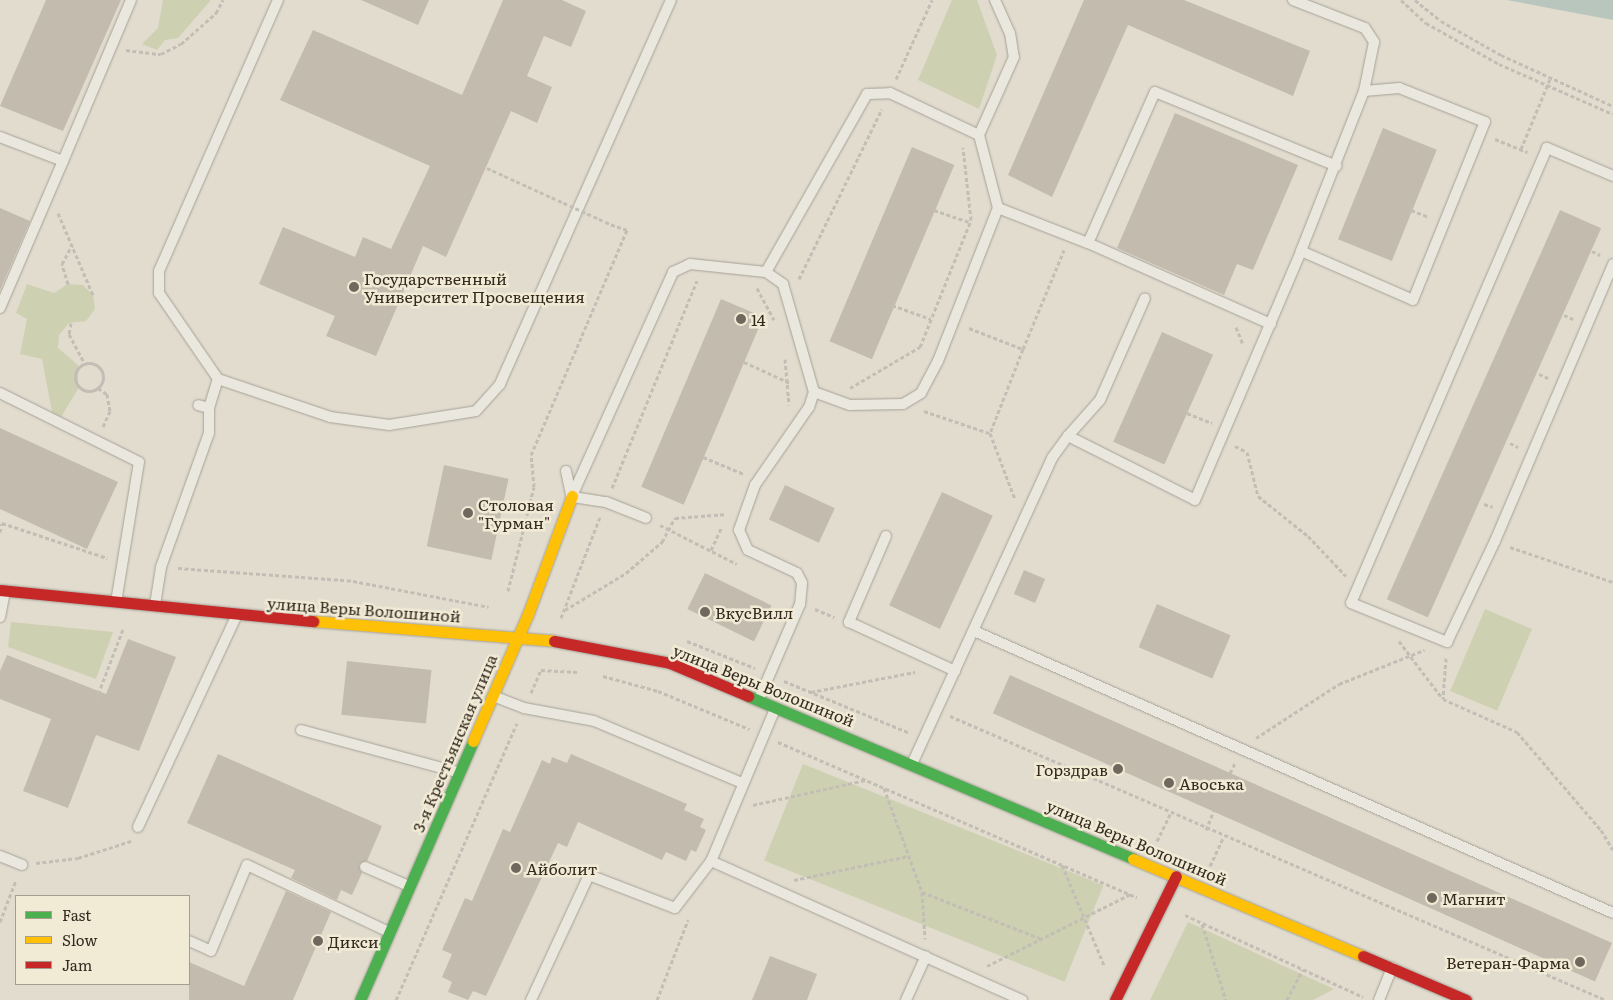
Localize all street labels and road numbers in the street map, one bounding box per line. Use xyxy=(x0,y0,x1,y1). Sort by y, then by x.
street label: улица Веры Волошиной xyxy=(267,593,461,625)
street label: улица Веры Волошиной xyxy=(670,640,858,730)
street label: 3-я Крестьянская улица xyxy=(408,651,500,835)
street label: улица Веры Волошиной xyxy=(1044,795,1230,889)

